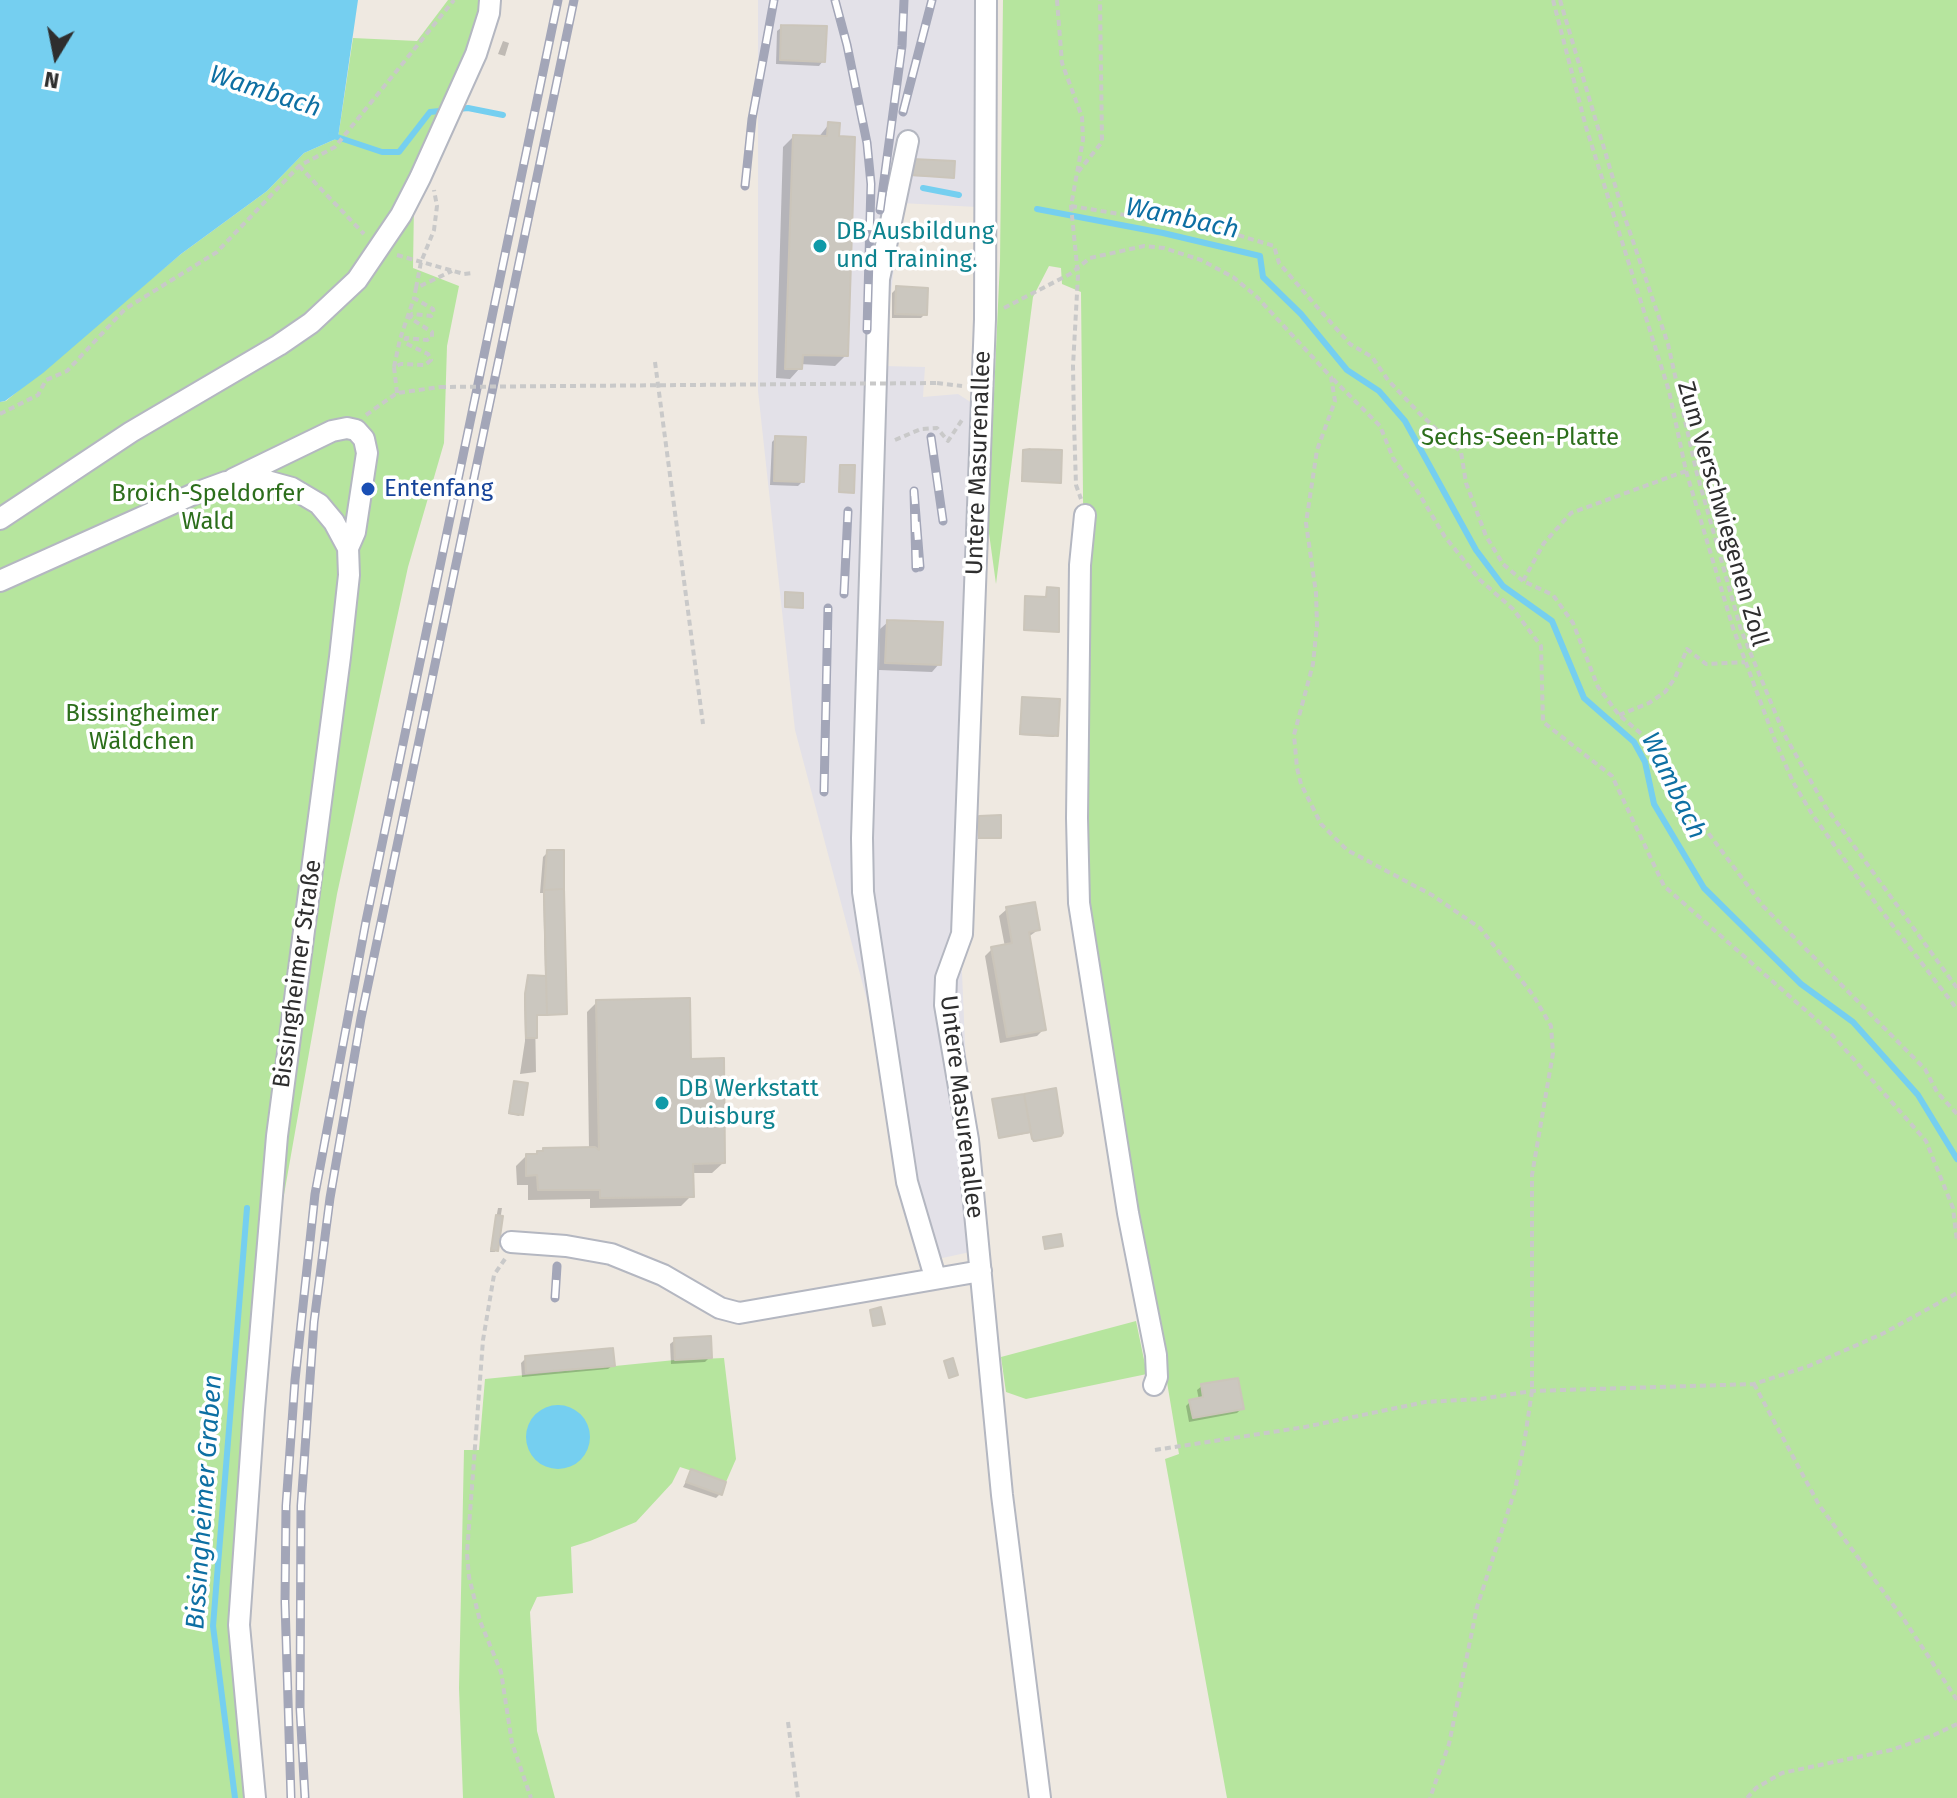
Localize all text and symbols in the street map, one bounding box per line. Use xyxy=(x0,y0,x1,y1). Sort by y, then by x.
north arrow xyxy=(16,16,96,96)
water label: Wambach xyxy=(205,59,325,125)
text: N xyxy=(42,66,61,95)
water label: Wambach xyxy=(1122,192,1242,246)
place label: DB Ausbildung und Training. xyxy=(836,218,994,274)
marker: DB Ausbildung und Training. xyxy=(811,237,829,255)
street label: Untere Masurenallee xyxy=(961,350,997,576)
street label: Zum Verschwiegenen Zoll xyxy=(1670,378,1774,650)
park label: Sechs-Seen-Platte xyxy=(1421,424,1619,452)
place label: Entenfang xyxy=(384,475,493,503)
park label: Broich-Speldorfer Wald xyxy=(111,480,305,536)
marker: Entenfang xyxy=(359,480,377,498)
park label: Bissingheimer Wäldchen xyxy=(65,700,219,756)
water label: Wambach xyxy=(1634,727,1712,845)
street label: Bissingheimer Straße xyxy=(268,858,328,1090)
street label: Untere Masurenallee xyxy=(933,994,989,1220)
place label: DB Werkstatt Duisburg xyxy=(678,1075,819,1131)
marker: DB Werkstatt Duisburg xyxy=(653,1094,671,1112)
water label: Bissingheimer Graben xyxy=(181,1373,229,1631)

